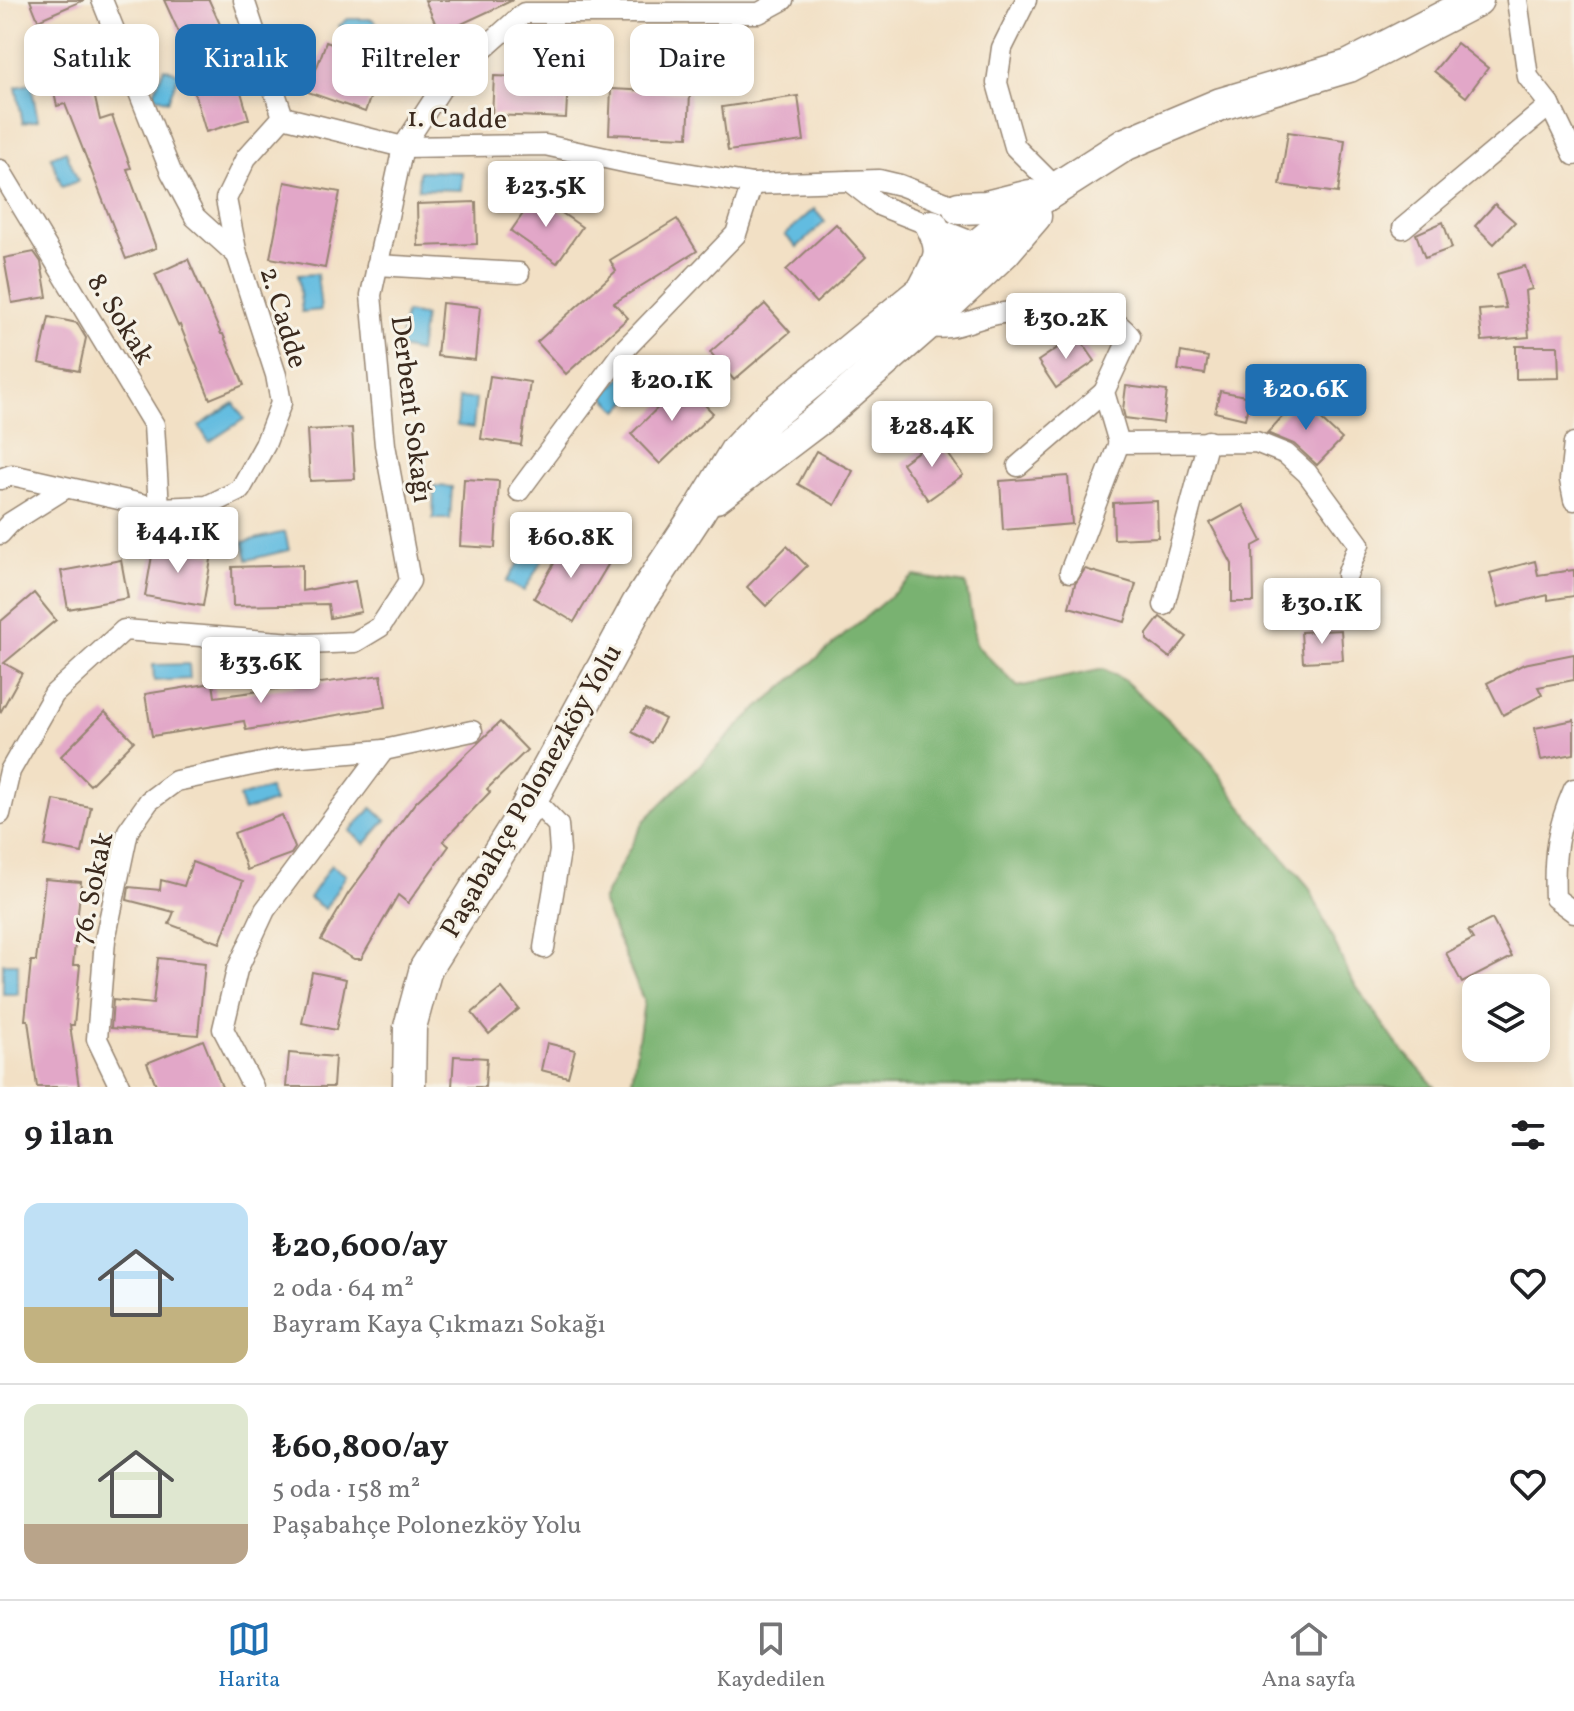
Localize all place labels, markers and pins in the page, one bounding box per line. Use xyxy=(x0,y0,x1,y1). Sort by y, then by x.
pin: ₺23.5K xyxy=(481,161,611,229)
pin: ₺30.2K xyxy=(1001,293,1131,361)
pin: ₺20.1K xyxy=(607,355,737,423)
pin: ₺20.6K xyxy=(1241,364,1371,432)
pin: ₺28.4K xyxy=(867,401,997,469)
pin: ₺44.1K xyxy=(113,507,243,575)
pin: ₺60.8K xyxy=(506,512,636,580)
pin: ₺30.1K xyxy=(1257,578,1387,646)
pin: ₺33.6K xyxy=(196,637,326,705)

